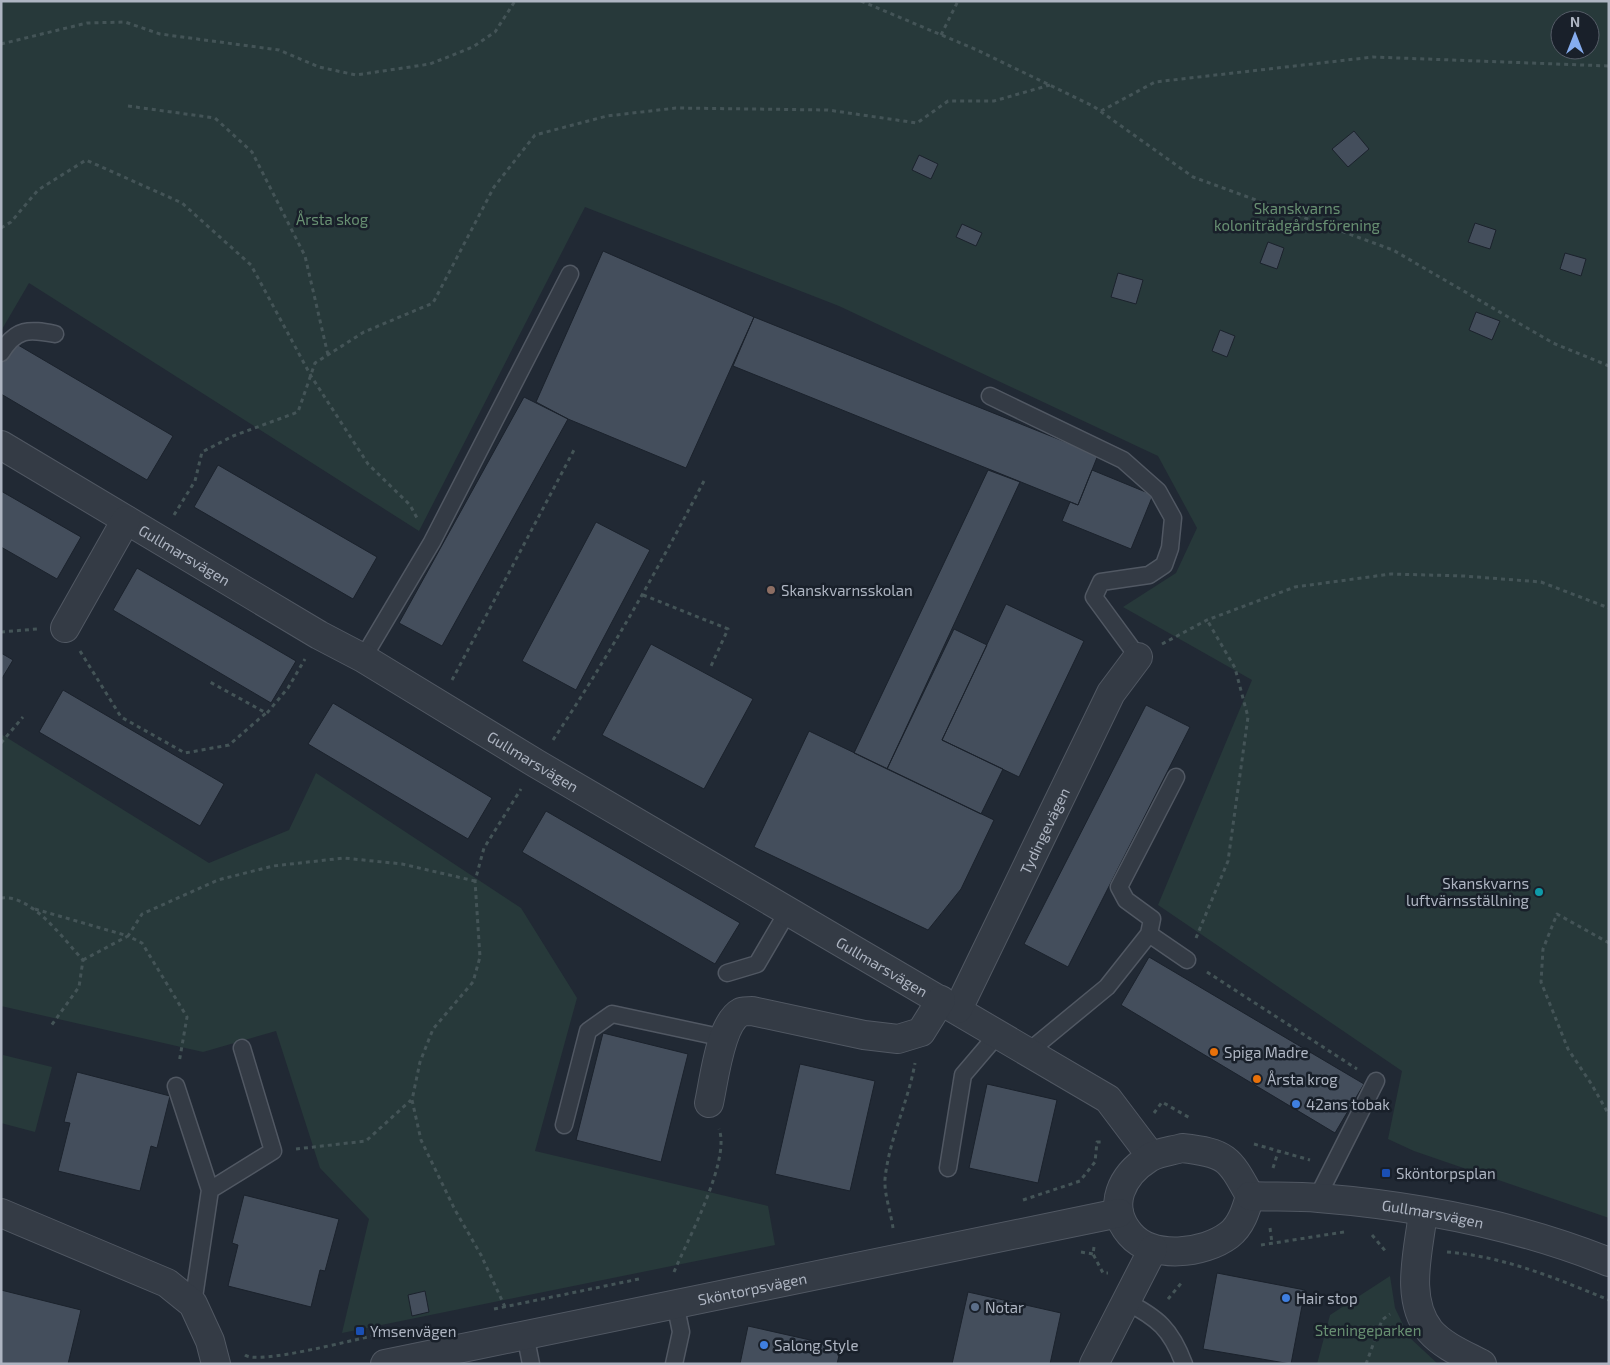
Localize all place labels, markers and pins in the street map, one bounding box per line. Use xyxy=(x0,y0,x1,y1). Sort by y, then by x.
place label: Skanskvarnsskolan xyxy=(781,581,913,599)
marker: Skanskvarnsskolan xyxy=(765,584,777,596)
place label: Skanskvarns luftvärnsställning xyxy=(1406,874,1530,909)
marker: Skanskvarns luftvärnsställning xyxy=(1533,886,1545,898)
place label: Spiga Madre xyxy=(1224,1043,1309,1061)
marker: Spiga Madre xyxy=(1208,1046,1220,1058)
place label: Årsta krog xyxy=(1267,1070,1338,1088)
marker: Årsta krog xyxy=(1251,1073,1263,1085)
place label: 42ans tobak xyxy=(1306,1095,1390,1113)
marker: 42ans tobak xyxy=(1290,1098,1302,1110)
place label: Sköntorpsplan xyxy=(1396,1164,1496,1182)
marker: Sköntorpsplan xyxy=(1380,1167,1392,1179)
place label: Hair stop xyxy=(1296,1289,1358,1307)
marker: Hair stop xyxy=(1280,1292,1292,1304)
place label: Notar xyxy=(985,1298,1024,1316)
marker: Notar xyxy=(969,1301,981,1313)
place label: Ymsenvägen xyxy=(370,1322,456,1340)
marker: Ymsenvägen xyxy=(354,1325,366,1337)
place label: Salong Style xyxy=(774,1336,859,1354)
marker: Salong Style xyxy=(758,1339,770,1351)

